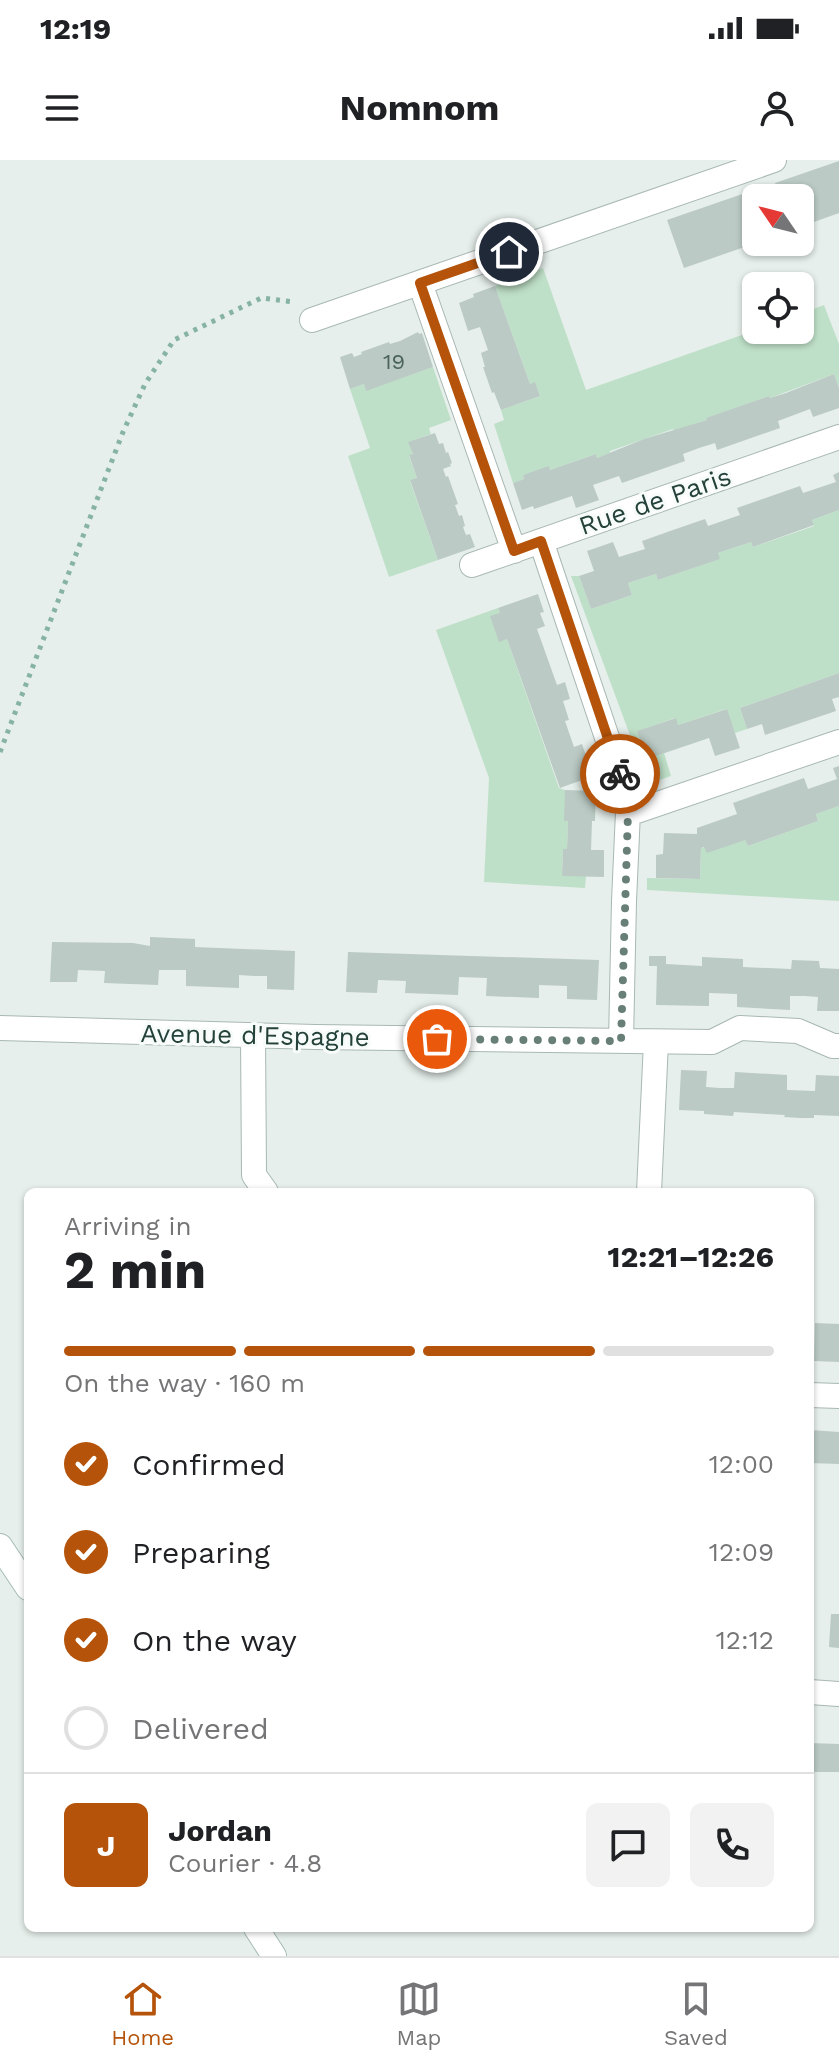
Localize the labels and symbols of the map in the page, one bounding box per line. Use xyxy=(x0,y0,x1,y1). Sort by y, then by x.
north arrow xyxy=(742,184,814,256)
pin xyxy=(475,218,543,286)
house number: 19 xyxy=(383,349,405,374)
street label: Rue de Paris xyxy=(575,461,735,541)
courier xyxy=(580,734,660,814)
pin xyxy=(403,1005,471,1073)
street label: Avenue d'Espagne xyxy=(140,1018,370,1052)

